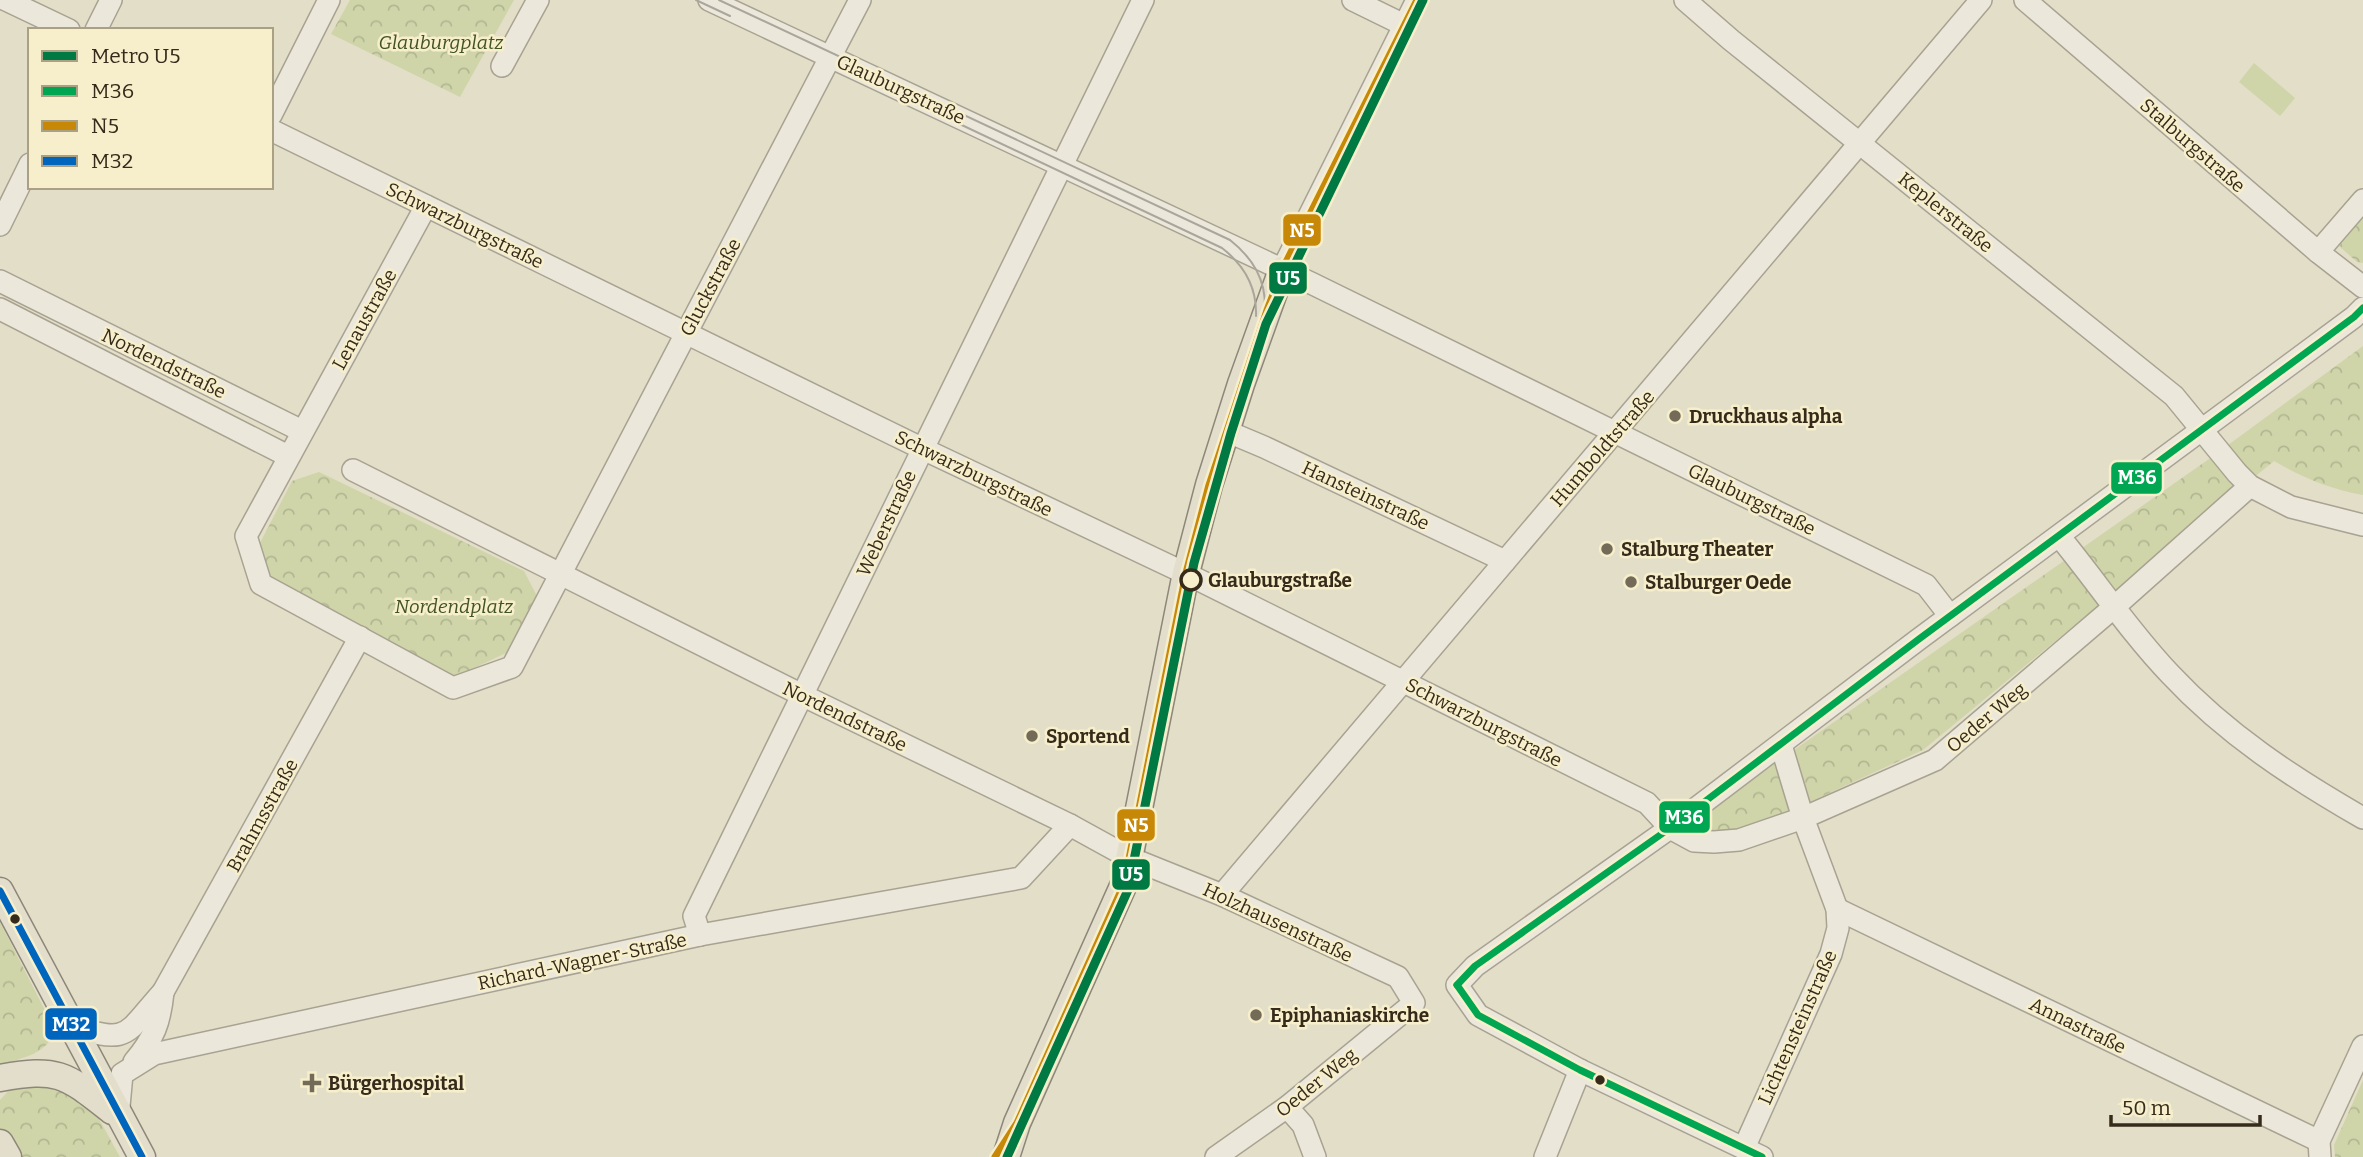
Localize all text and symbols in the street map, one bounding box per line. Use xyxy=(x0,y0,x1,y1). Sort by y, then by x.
legend xyxy=(28,28,273,189)
park label: Glauburgplatz xyxy=(379,31,504,54)
text: Metro U5 xyxy=(91,43,180,69)
street label: Glauburgstraße xyxy=(833,50,969,129)
text: M36 xyxy=(91,78,134,104)
street label: Stalburgstraße xyxy=(2135,94,2250,197)
text: N5 xyxy=(91,113,119,139)
text: M32 xyxy=(91,148,133,174)
street label: Keplerstraße xyxy=(1894,167,1998,258)
street label: Schwarzburgstraße xyxy=(382,177,547,274)
line badge: N5 xyxy=(1282,213,1322,247)
text: N5 xyxy=(1289,219,1315,242)
street label: Gluckstraße xyxy=(675,234,746,340)
line badge: U5 xyxy=(1268,261,1308,295)
street label: Lenaustraße xyxy=(327,265,402,374)
text: U5 xyxy=(1276,267,1300,290)
street label: Nordendstraße xyxy=(98,323,230,403)
street label: Humboldtstraße xyxy=(1545,385,1659,511)
place label: Druckhaus alpha xyxy=(1689,405,1843,428)
marker: Druckhaus alpha xyxy=(1667,408,1683,424)
street label: Schwarzburgstraße xyxy=(891,425,1056,522)
street label: Hansteinstraße xyxy=(1299,456,1433,535)
street label: Glauburgstraße xyxy=(1684,459,1819,540)
line badge: M36 xyxy=(2110,461,2163,495)
street label: Weberstraße xyxy=(852,466,921,580)
text: M36 xyxy=(2118,466,2156,489)
place label: Stalburg Theater xyxy=(1621,538,1774,561)
marker: Stalburg Theater xyxy=(1599,541,1615,557)
marker: Glauburgstraße xyxy=(1180,569,1202,591)
place label: Glauburgstraße xyxy=(1208,569,1352,592)
place label: Stalburger Oede xyxy=(1645,571,1792,594)
marker: Stalburger Oede xyxy=(1623,574,1639,590)
park label: Nordendplatz xyxy=(395,595,513,618)
street label: Schwarzburgstraße xyxy=(1402,673,1566,772)
street label: Nordendstraße xyxy=(779,676,911,756)
street label: Oeder Weg xyxy=(1942,677,2031,757)
place label: Sportend xyxy=(1046,725,1130,748)
marker: Sportend xyxy=(1024,728,1040,744)
street label: Brahmsstraße xyxy=(222,755,303,876)
line badge: M36 xyxy=(1658,800,1711,834)
text: M36 xyxy=(1665,806,1703,829)
line badge: N5 xyxy=(1116,808,1156,842)
text: N5 xyxy=(1123,814,1149,837)
line badge: U5 xyxy=(1111,858,1151,891)
text: U5 xyxy=(1119,863,1143,886)
street label: Holzhausenstraße xyxy=(1199,878,1356,967)
unlabelled marker xyxy=(8,912,22,926)
street label: Richard-Wagner-Straße xyxy=(475,928,689,995)
street label: Lichtensteinstraße xyxy=(1753,946,1842,1108)
street label: Annastraße xyxy=(2026,992,2130,1059)
place label: Epiphaniaskirche xyxy=(1270,1004,1429,1027)
line badge: M32 xyxy=(44,1007,98,1041)
marker: Epiphaniaskirche xyxy=(1248,1007,1264,1023)
text: M32 xyxy=(52,1013,90,1036)
street label: Oeder Weg xyxy=(1271,1043,1362,1122)
place label: Bürgerhospital xyxy=(328,1072,464,1095)
marker: Bürgerhospital xyxy=(302,1073,322,1093)
unlabelled marker xyxy=(1593,1073,1607,1087)
scale bar xyxy=(2111,1084,2260,1128)
text: 50 m xyxy=(2122,1095,2171,1121)

